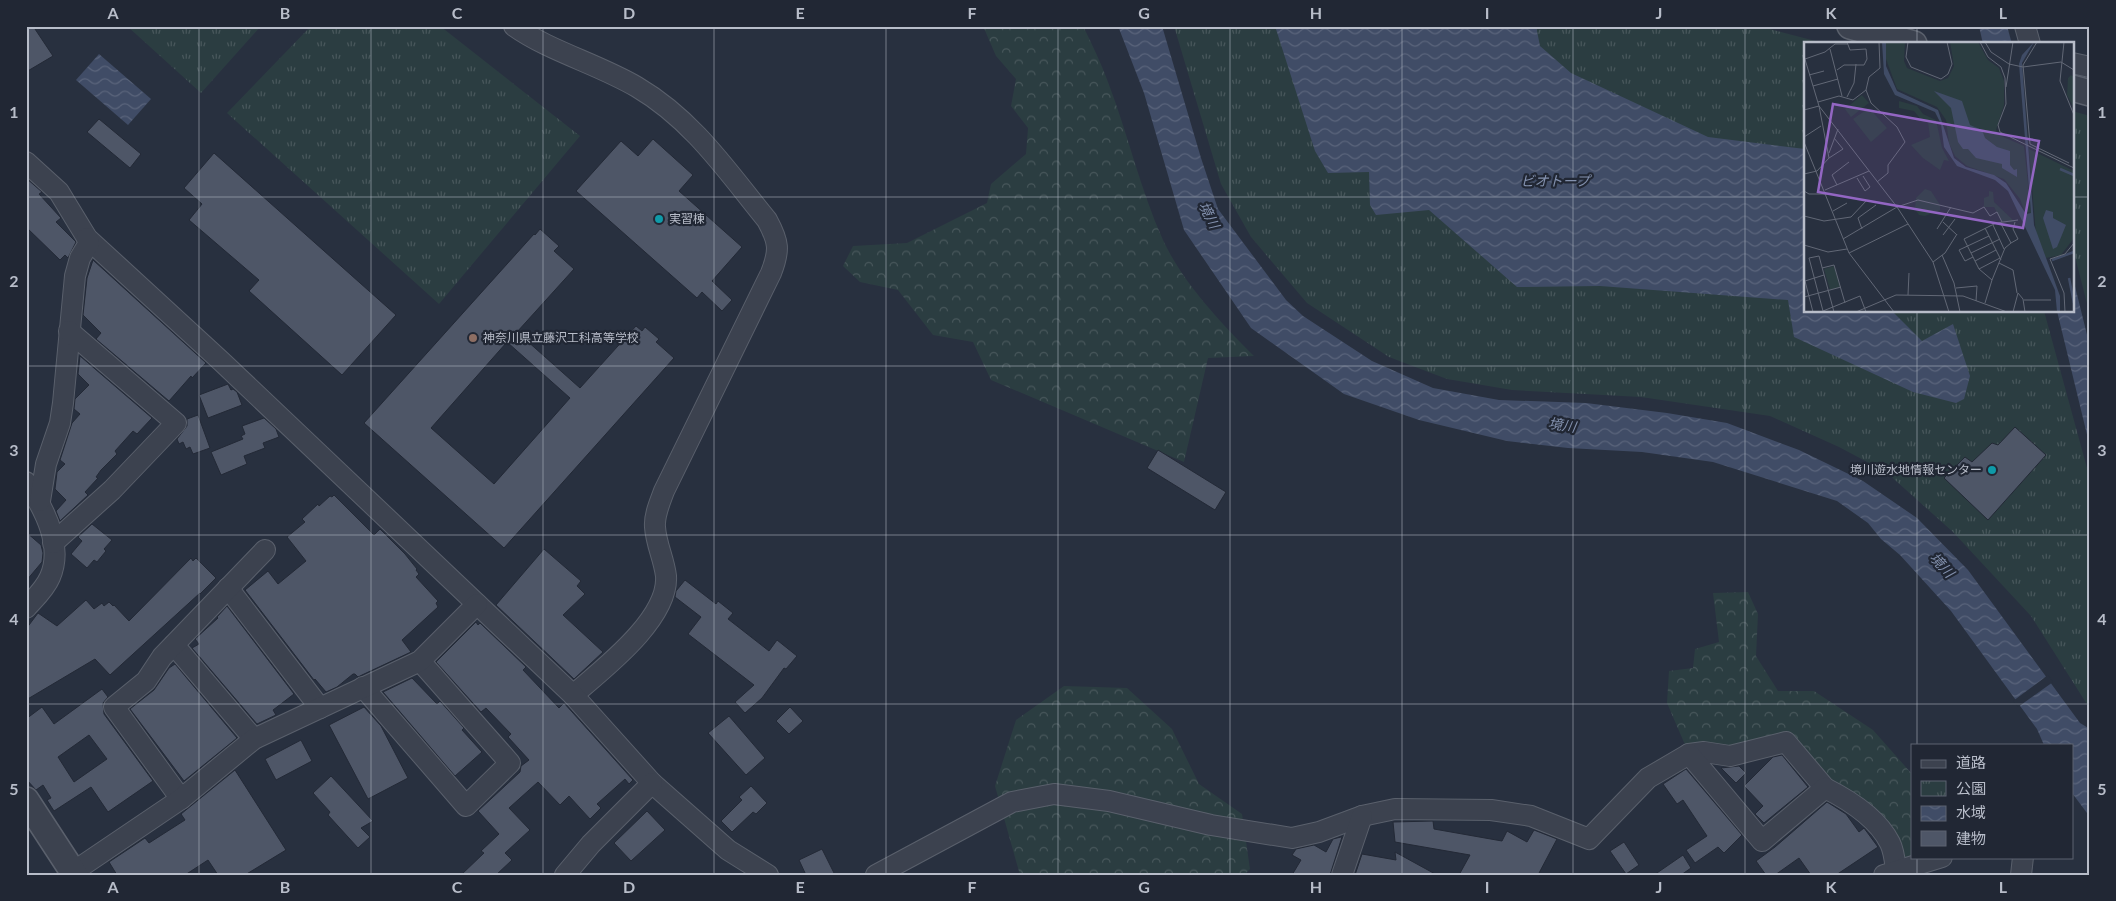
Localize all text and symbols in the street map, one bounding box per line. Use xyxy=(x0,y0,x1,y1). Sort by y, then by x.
text: A xyxy=(106,3,119,22)
text: B xyxy=(280,3,290,22)
text: C xyxy=(452,3,463,22)
text: D xyxy=(623,3,635,22)
text: E xyxy=(795,3,805,22)
text: F xyxy=(967,3,977,22)
text: G xyxy=(1138,3,1150,22)
text: H xyxy=(1310,3,1322,22)
text: I xyxy=(1485,3,1489,22)
text: J xyxy=(1656,3,1662,22)
text: K xyxy=(1826,3,1838,22)
text: L xyxy=(1999,3,2008,22)
inset map xyxy=(1804,42,2074,312)
text: 1 xyxy=(9,102,19,121)
text: 1 xyxy=(2097,102,2107,121)
water label: ビオトープ xyxy=(1520,172,1593,189)
water label: 境川 xyxy=(1196,198,1224,233)
place label: 実習棟 xyxy=(669,211,705,226)
marker: 実習棟 xyxy=(653,213,665,225)
text: 2 xyxy=(9,271,19,290)
text: 2 xyxy=(2097,271,2107,290)
place label: 神奈川県立藤沢工科高等学校 xyxy=(483,330,639,345)
marker: 神奈川県立藤沢工科高等学校 xyxy=(467,332,479,344)
water label: 境川 xyxy=(1547,414,1579,435)
text: 3 xyxy=(9,440,19,459)
text: 3 xyxy=(2097,440,2107,459)
place label: 境川遊水地情報センター xyxy=(1850,462,1982,477)
marker: 境川遊水地情報センター xyxy=(1986,464,1998,476)
water label: 境川 xyxy=(1927,549,1959,582)
text: 4 xyxy=(9,609,19,628)
text: 4 xyxy=(2097,609,2107,628)
legend xyxy=(1911,744,2074,858)
text: 道路 xyxy=(1956,753,1986,771)
text: 5 xyxy=(9,779,19,798)
text: 公園 xyxy=(1956,779,1986,797)
text: 5 xyxy=(2097,779,2107,798)
text: 水域 xyxy=(1956,803,1986,821)
text: 建物 xyxy=(1956,829,1986,847)
text: A xyxy=(106,877,119,896)
text: B xyxy=(280,877,290,896)
text: C xyxy=(452,877,463,896)
text: D xyxy=(623,877,635,896)
text: E xyxy=(795,877,805,896)
text: F xyxy=(967,877,977,896)
text: G xyxy=(1138,877,1150,896)
text: H xyxy=(1310,877,1322,896)
text: I xyxy=(1485,877,1489,896)
text: J xyxy=(1656,877,1662,896)
text: K xyxy=(1826,877,1838,896)
text: L xyxy=(1999,877,2008,896)

